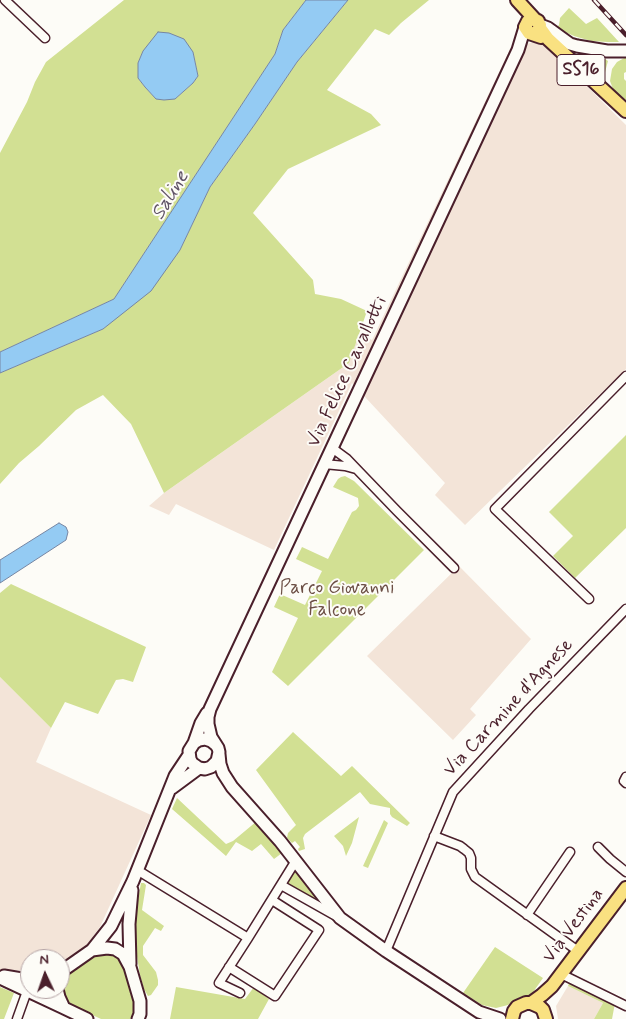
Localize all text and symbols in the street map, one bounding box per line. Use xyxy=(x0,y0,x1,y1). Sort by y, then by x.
road number: SS16 xyxy=(557,54,605,86)
water label: Saline xyxy=(147,167,195,225)
street label: Via Felice Cavallotti xyxy=(303,293,393,451)
park label: Parco Giovanni Falcone xyxy=(280,578,394,622)
street label: Via Carmine d'Agnese xyxy=(439,634,579,782)
street label: Via Vestina xyxy=(538,884,610,968)
north arrow xyxy=(20,949,70,999)
text: N xyxy=(39,951,49,969)

